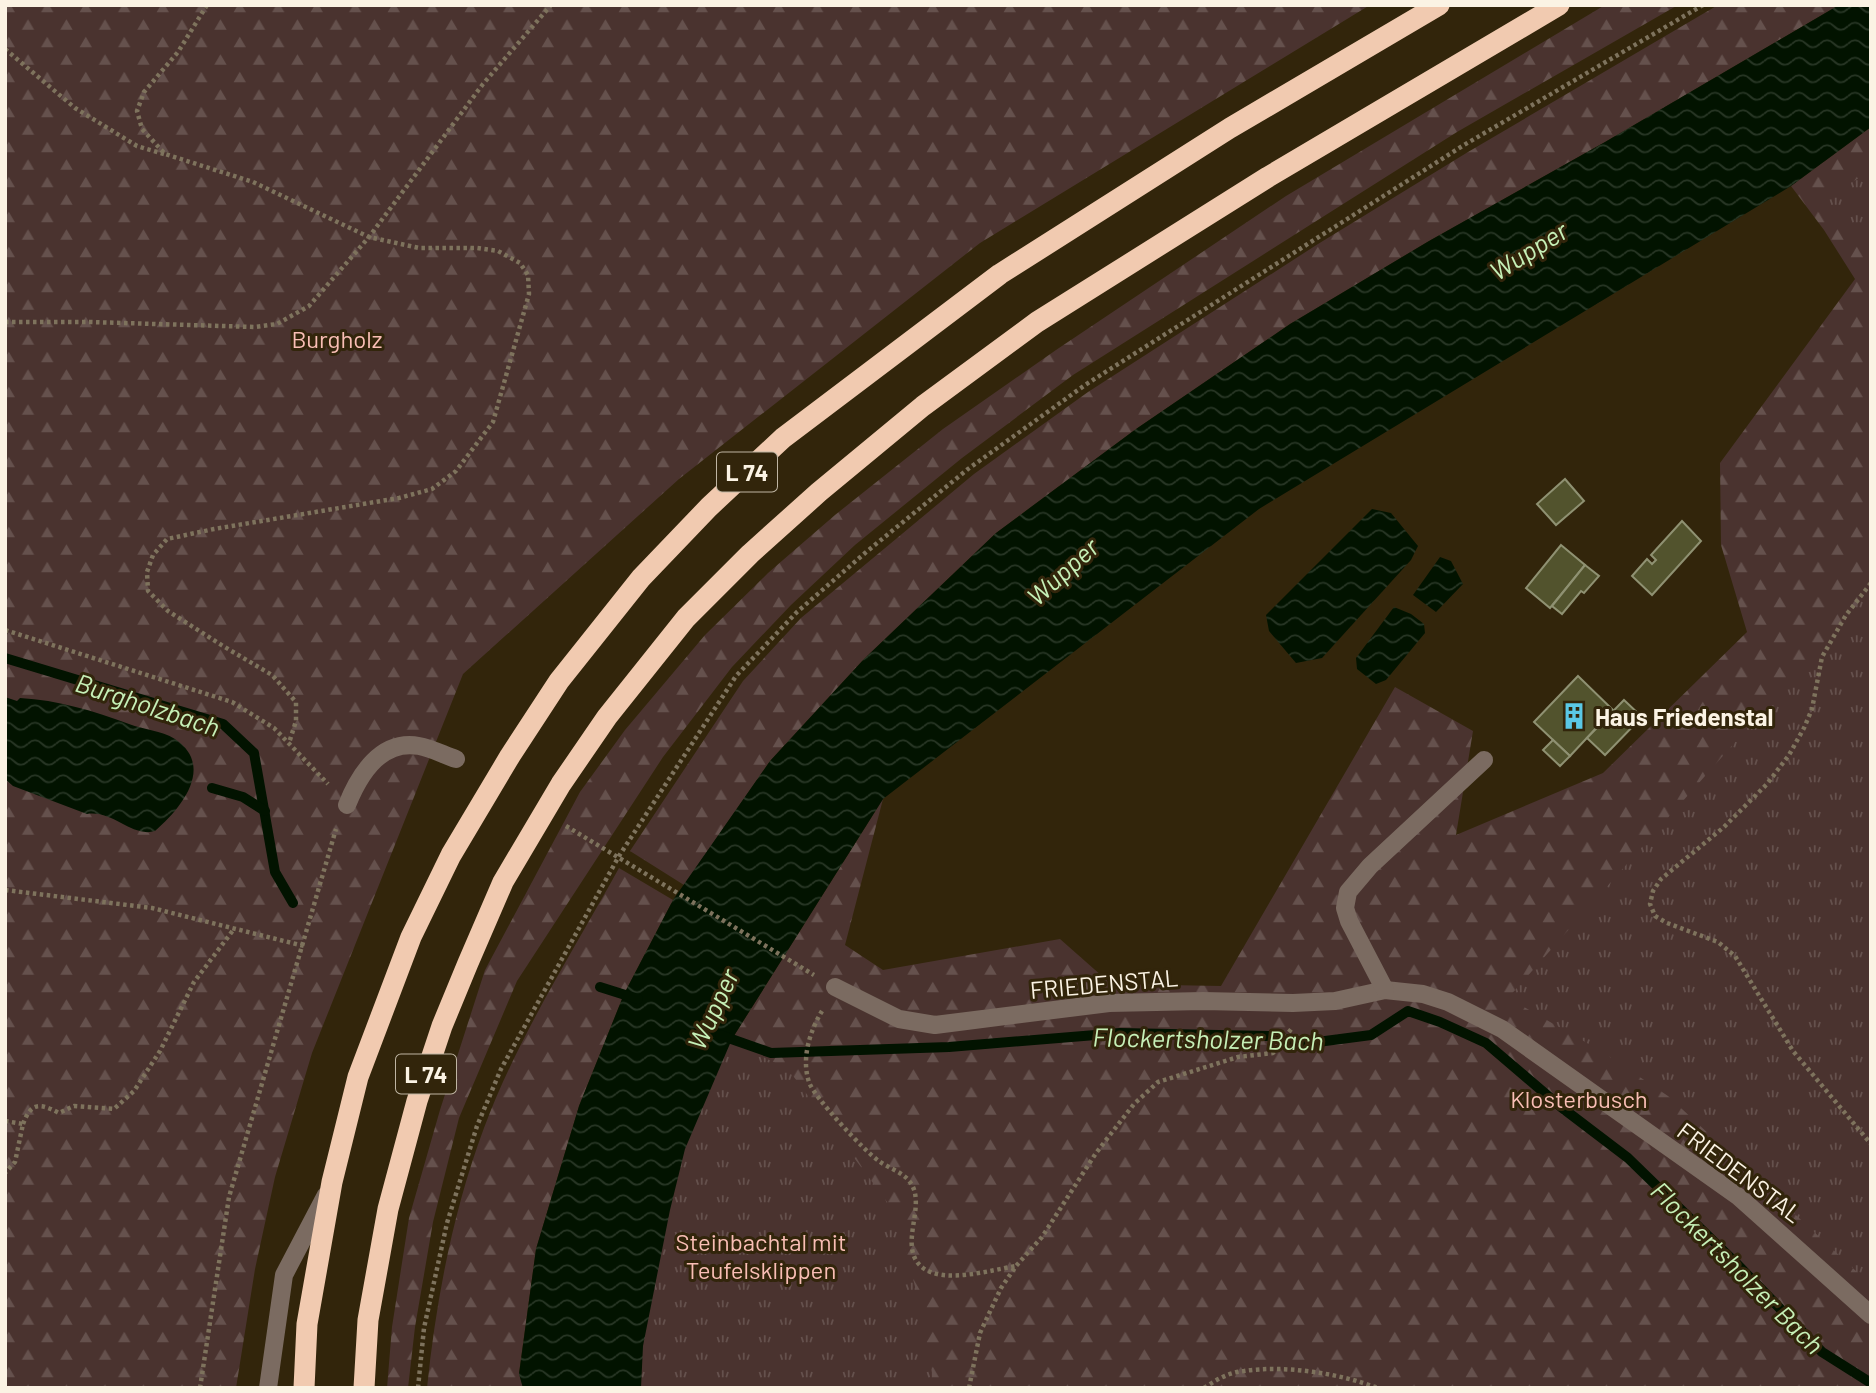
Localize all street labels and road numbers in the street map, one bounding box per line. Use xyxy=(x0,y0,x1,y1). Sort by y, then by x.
road number: L 74 xyxy=(717,452,777,492)
street label: FRIEDENSTAL xyxy=(1029,962,1179,1004)
road number: L 74 xyxy=(396,1054,456,1093)
street label: FRIEDENSTAL xyxy=(1672,1116,1808,1228)

